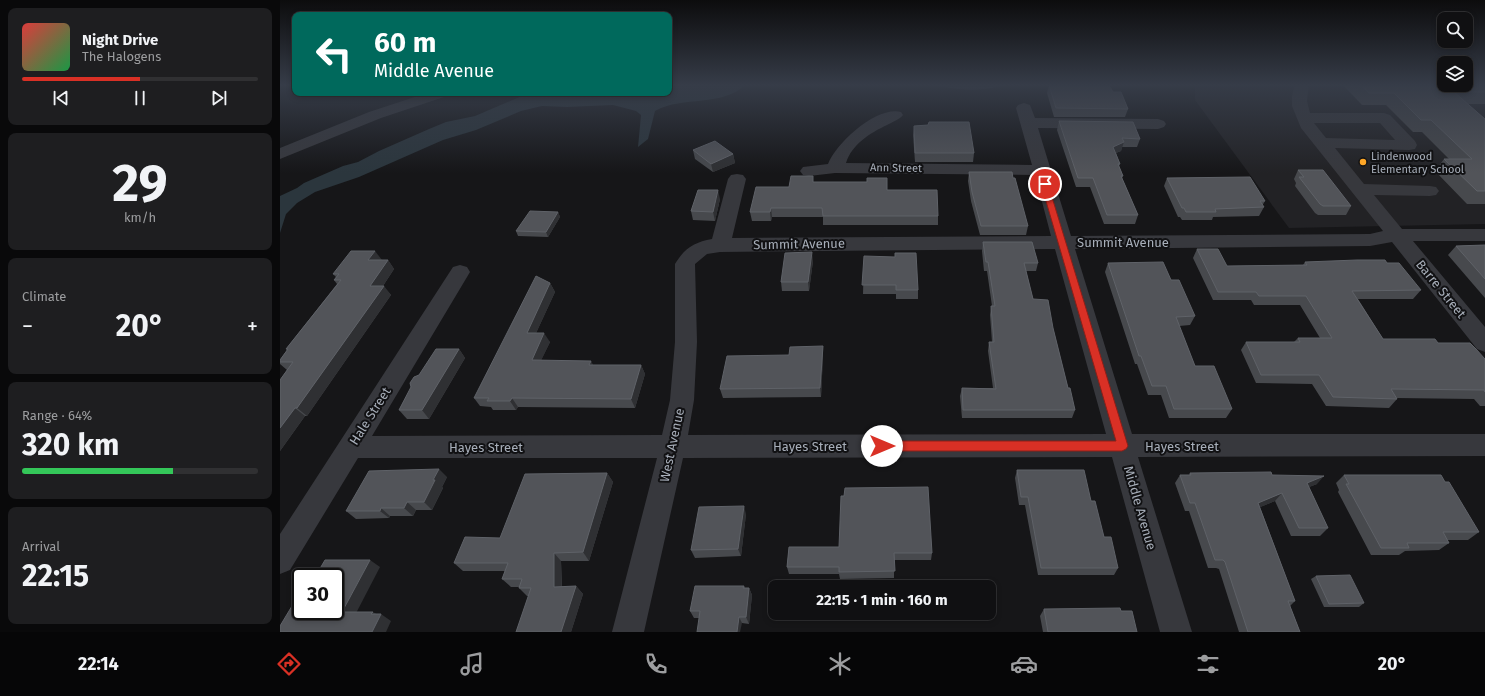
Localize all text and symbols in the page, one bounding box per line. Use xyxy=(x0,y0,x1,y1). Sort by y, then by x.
map controls xyxy=(1437,12,1473,92)
button: search xyxy=(1437,12,1473,48)
text: 60 m xyxy=(374,26,436,59)
icon: left xyxy=(308,28,360,80)
text: Night Drive xyxy=(82,31,158,49)
text: The Halogens xyxy=(82,49,161,64)
button: layers xyxy=(1437,56,1473,92)
text: Middle Avenue xyxy=(374,60,494,82)
icon: previous xyxy=(50,87,72,109)
icon: pause xyxy=(129,87,151,109)
icon: next xyxy=(208,87,230,109)
place label: Lindenwood Elementary School xyxy=(1371,150,1464,176)
text: 29 xyxy=(112,152,168,215)
marker: Lindenwood Elementary School xyxy=(1358,157,1368,167)
street label: Ann Street xyxy=(870,161,922,175)
pin xyxy=(1028,167,1062,201)
icon: arrive xyxy=(1034,173,1056,195)
text: km/h xyxy=(124,210,156,225)
street label: Summit Avenue xyxy=(1077,235,1169,250)
street label: Summit Avenue xyxy=(753,236,845,252)
street label: Barre Street xyxy=(1413,257,1469,321)
text: Climate xyxy=(22,289,66,304)
text: 20° xyxy=(116,308,164,344)
text: − xyxy=(22,313,33,340)
text: + xyxy=(247,313,258,340)
street label: Hale Street xyxy=(346,384,394,448)
street label: West Avenue xyxy=(657,407,687,483)
text: Range · 64% xyxy=(22,408,92,423)
position arrow xyxy=(861,425,903,467)
text: 320 km xyxy=(22,427,119,463)
street label: Hayes Street xyxy=(773,439,847,454)
street label: Hayes Street xyxy=(1145,439,1219,454)
street label: Hayes Street xyxy=(449,440,523,455)
street label: Middle Avenue xyxy=(1121,464,1159,552)
text: Arrival xyxy=(22,539,60,554)
text: 22:15 xyxy=(22,558,89,594)
speed limit sign: 30 xyxy=(292,568,344,620)
text: 22:15 · 1 min · 160 m xyxy=(816,591,948,609)
icon: directions xyxy=(275,650,303,678)
icon: music xyxy=(458,650,486,678)
icon: phone xyxy=(642,650,670,678)
icon: climate xyxy=(826,650,854,678)
icon: car xyxy=(1010,650,1038,678)
icon: filters xyxy=(1194,650,1222,678)
text: 22:14 xyxy=(78,653,119,675)
text: 20° xyxy=(1378,653,1407,675)

